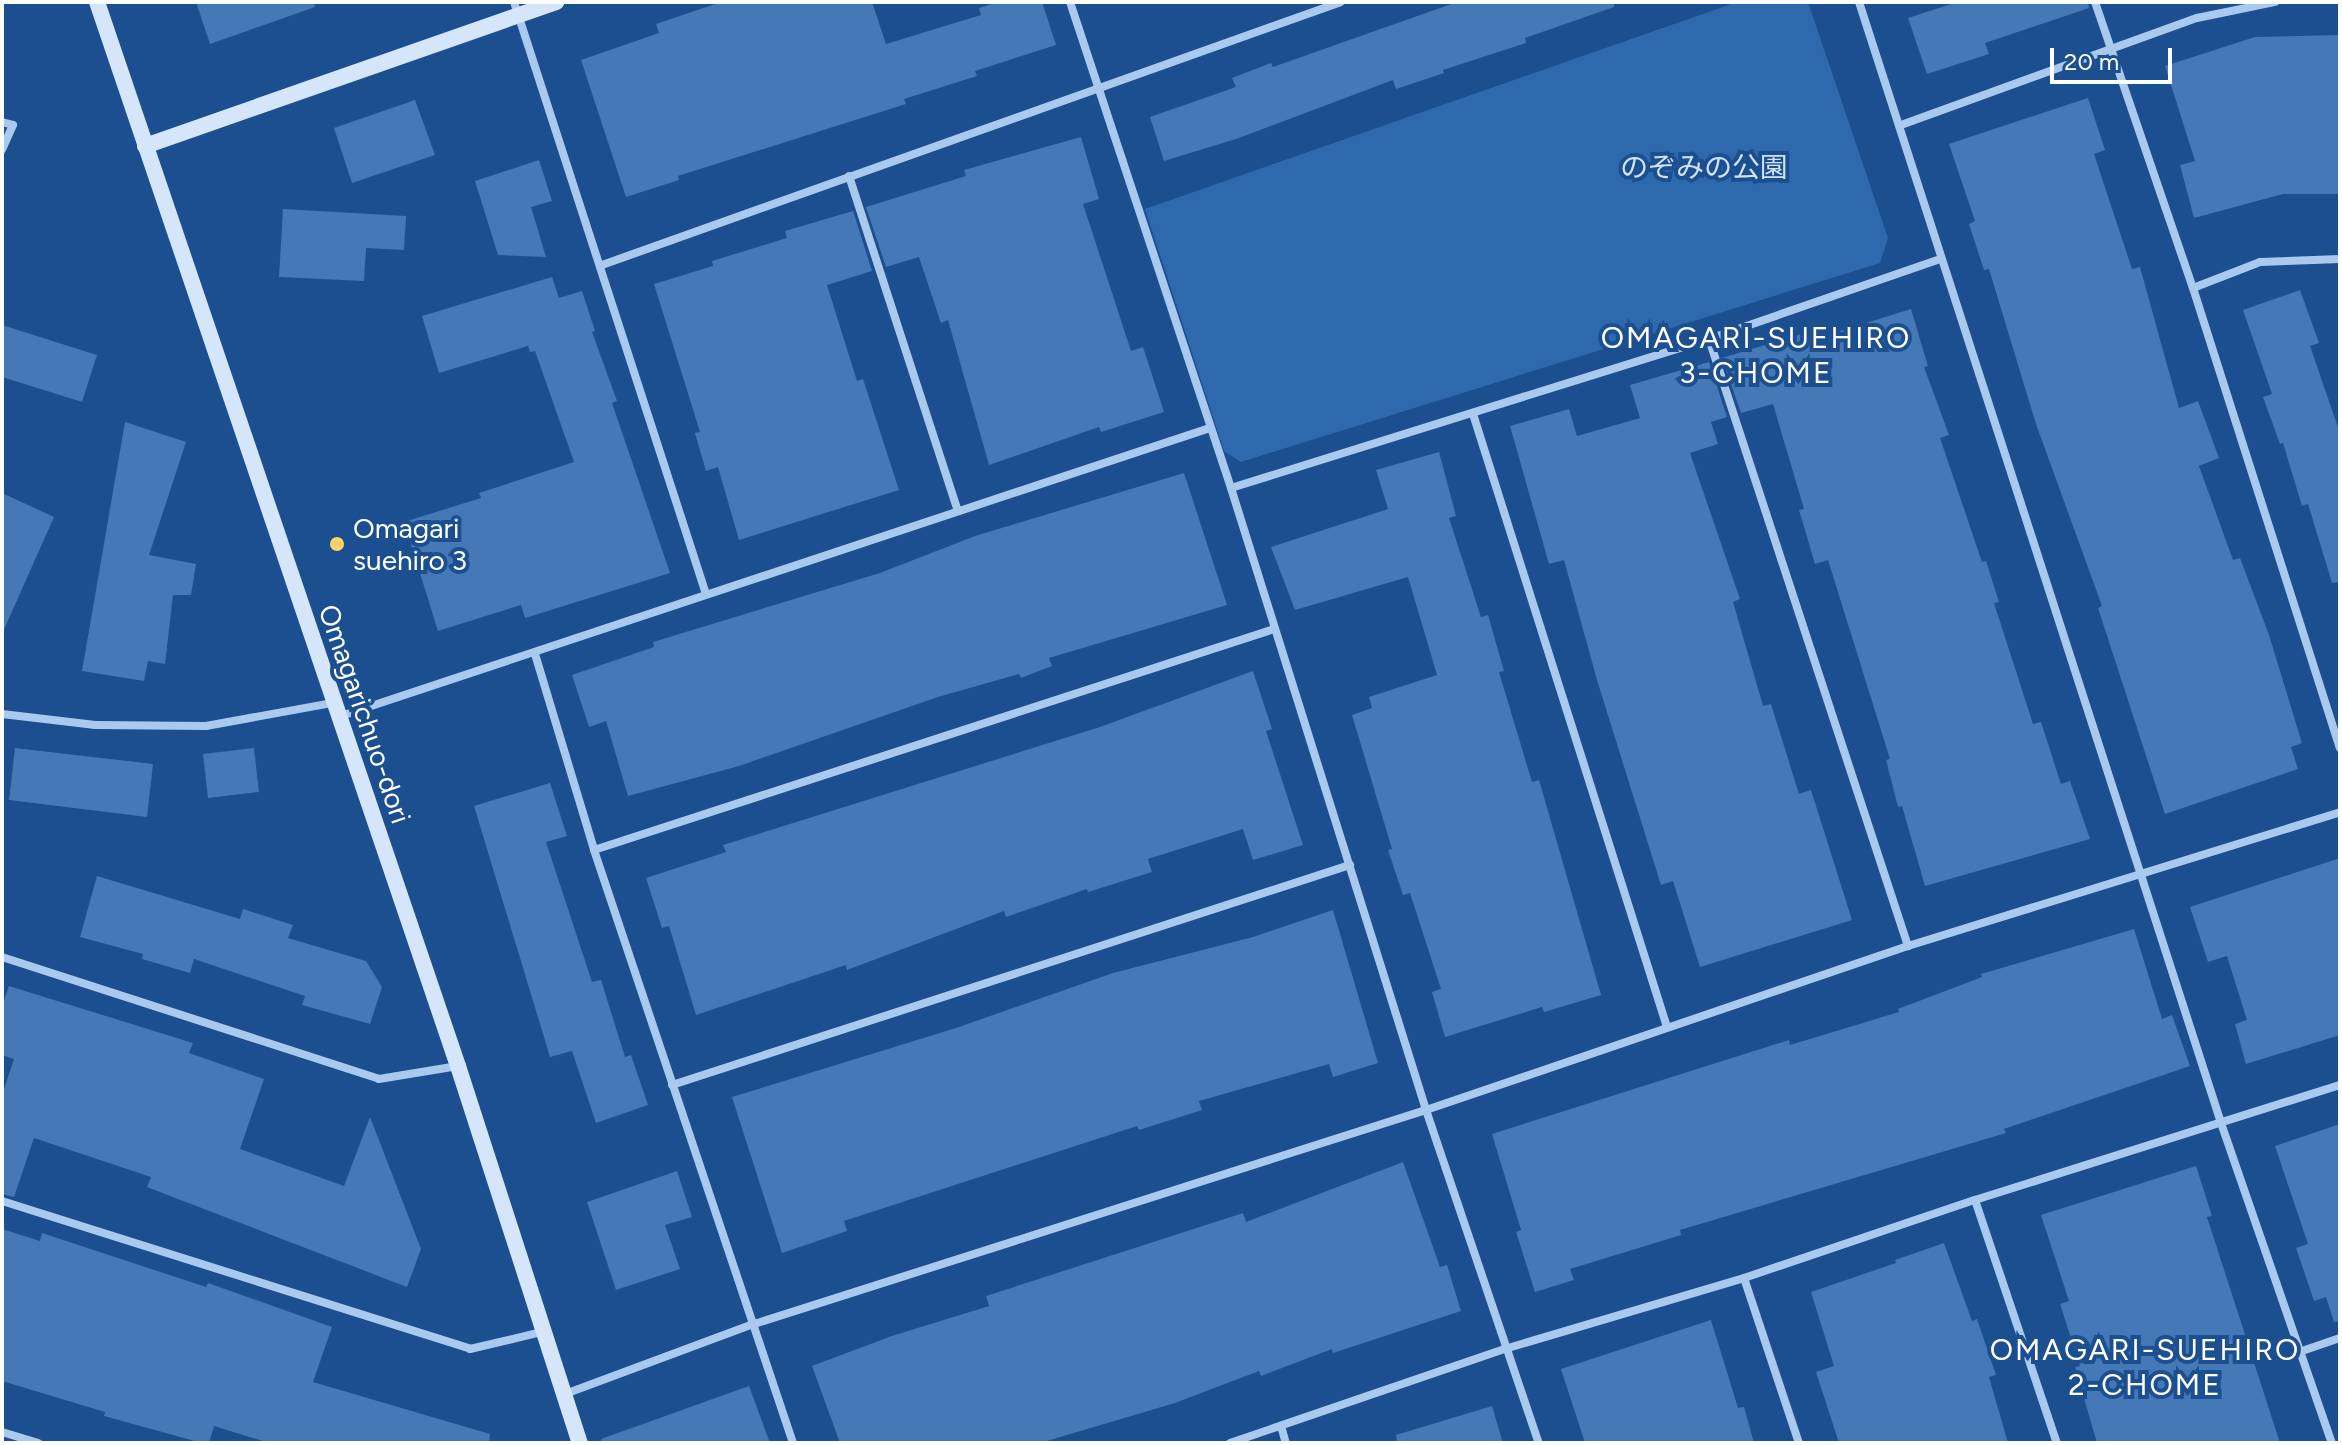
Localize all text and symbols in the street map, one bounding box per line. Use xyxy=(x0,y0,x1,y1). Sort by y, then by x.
scale bar xyxy=(2054,32,2176,82)
text: 20 m xyxy=(2064,47,2119,76)
park label: のぞみの公園 xyxy=(1620,150,1788,184)
district label: OMAGARI-SUEHIRO 3-CHOME xyxy=(1601,320,1911,390)
place label: Omagari suehiro 3 xyxy=(353,511,467,577)
marker: Omagari suehiro 3 xyxy=(328,535,346,553)
street label: Omagarichuo-dori xyxy=(312,600,418,828)
district label: OMAGARI-SUEHIRO 2-CHOME xyxy=(1990,1332,2300,1402)

